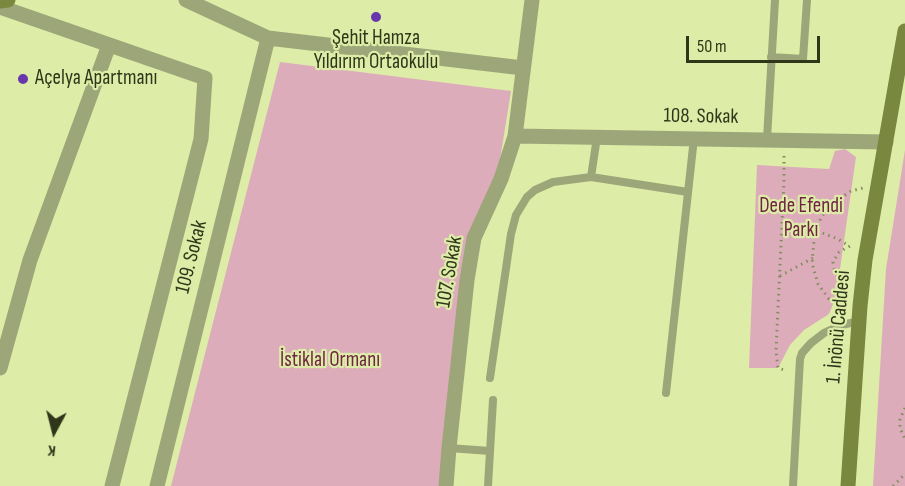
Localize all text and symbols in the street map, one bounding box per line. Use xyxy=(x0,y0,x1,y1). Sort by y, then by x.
marker: Şehit Hamza Yıldırım Ortaokulu xyxy=(369,10,383,24)
scale bar xyxy=(689,24,822,62)
place label: Şehit Hamza Yıldırım Ortaokulu xyxy=(314,26,438,76)
text: 50 m xyxy=(697,36,727,57)
place label: Açelya Apartmanı xyxy=(35,66,157,92)
marker: Açelya Apartmanı xyxy=(16,72,30,86)
street label: 108. Sokak xyxy=(663,104,739,130)
park label: Dede Efendi Parkı xyxy=(759,194,843,244)
street label: 109. Sokak xyxy=(171,218,213,296)
street label: 107. Sokak xyxy=(431,234,469,310)
street label: 1. İnönü Caddesi xyxy=(821,269,857,385)
park label: İstiklal Ormanı xyxy=(280,348,380,374)
north arrow xyxy=(24,402,84,462)
text: K xyxy=(47,440,57,460)

